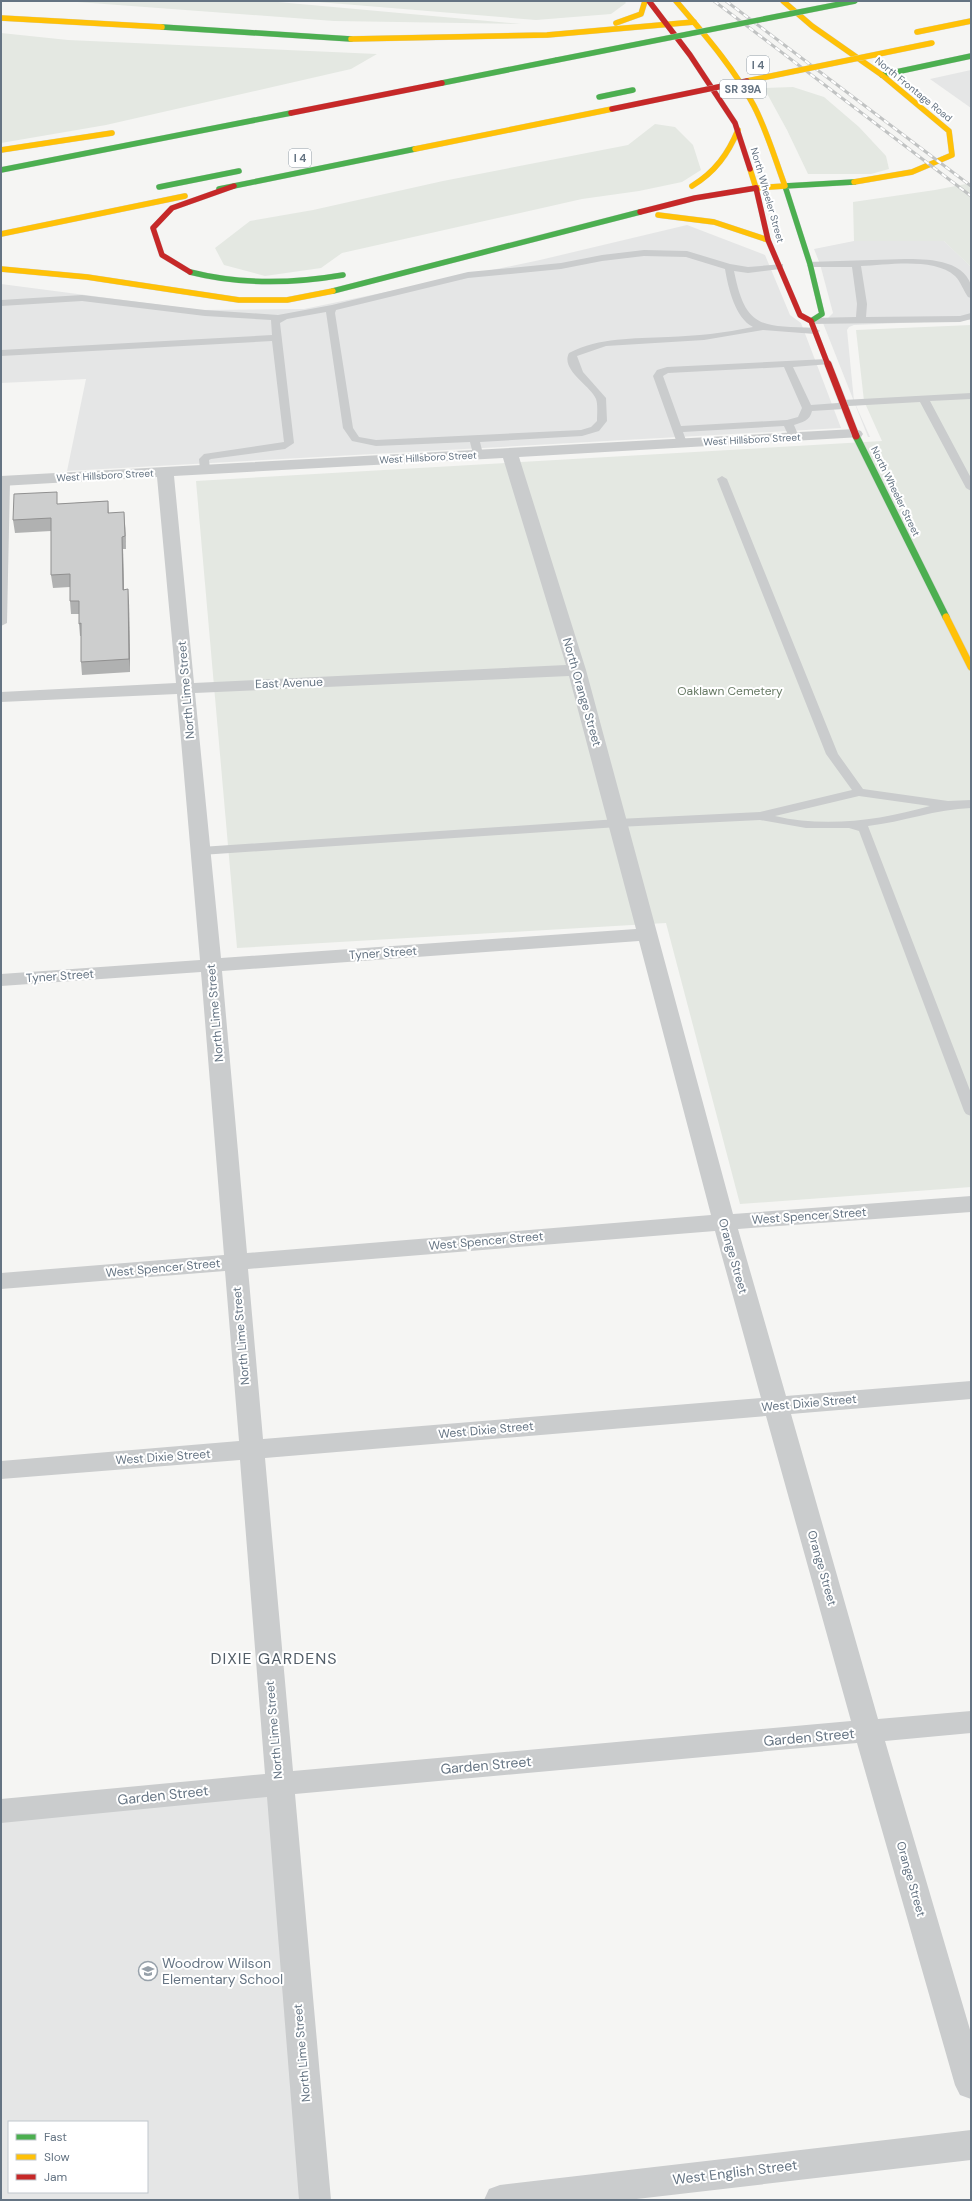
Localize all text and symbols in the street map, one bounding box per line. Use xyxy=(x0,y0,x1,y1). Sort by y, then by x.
street label: North Frontage Road xyxy=(872,54,955,125)
road number: I 4 xyxy=(747,56,769,74)
road number: SR 39A xyxy=(720,80,766,98)
street label: North Wheeler Street xyxy=(748,146,787,244)
road number: I 4 xyxy=(289,149,311,167)
street label: West Hillsboro Street xyxy=(703,430,801,449)
street label: North Wheeler Street xyxy=(868,444,923,538)
street label: West Hillsboro Street xyxy=(379,448,477,467)
street label: West Hillsboro Street xyxy=(56,466,154,485)
street label: North Orange Street xyxy=(559,636,605,748)
street label: North Lime Street xyxy=(174,640,198,740)
street label: East Avenue xyxy=(255,674,323,692)
park label: Oaklawn Cemetery xyxy=(677,683,783,699)
street label: Tyner Street xyxy=(348,943,418,963)
street label: North Lime Street xyxy=(203,963,227,1063)
street label: Tyner Street xyxy=(25,966,95,986)
street label: West Spencer Street xyxy=(751,1204,867,1228)
street label: Orange Street xyxy=(715,1216,751,1296)
street label: West Spencer Street xyxy=(428,1228,544,1254)
street label: West Spencer Street xyxy=(105,1255,221,1281)
street label: North Lime Street xyxy=(229,1286,253,1386)
street label: West Dixie Street xyxy=(761,1391,858,1415)
street label: West Dixie Street xyxy=(438,1418,535,1442)
street label: West Dixie Street xyxy=(115,1446,211,1468)
street label: Orange Street xyxy=(804,1528,840,1608)
district label: DIXIE GARDENS xyxy=(210,1648,338,1669)
street label: North Lime Street xyxy=(262,1680,286,1780)
street label: Garden Street xyxy=(763,1724,855,1750)
street label: Garden Street xyxy=(440,1752,532,1778)
street label: Garden Street xyxy=(117,1781,209,1809)
street label: Orange Street xyxy=(893,1839,929,1919)
place label: Woodrow Wilson Elementary School xyxy=(162,1954,283,1988)
school or university icon: Woodrow Wilson Elementary School xyxy=(137,1960,159,1982)
street label: North Lime Street xyxy=(290,2003,314,2103)
legend xyxy=(8,2121,148,2193)
text: Fast xyxy=(44,2129,67,2145)
text: Slow xyxy=(44,2149,70,2165)
street label: West English Street xyxy=(672,2155,798,2189)
text: Jam xyxy=(44,2169,67,2185)

